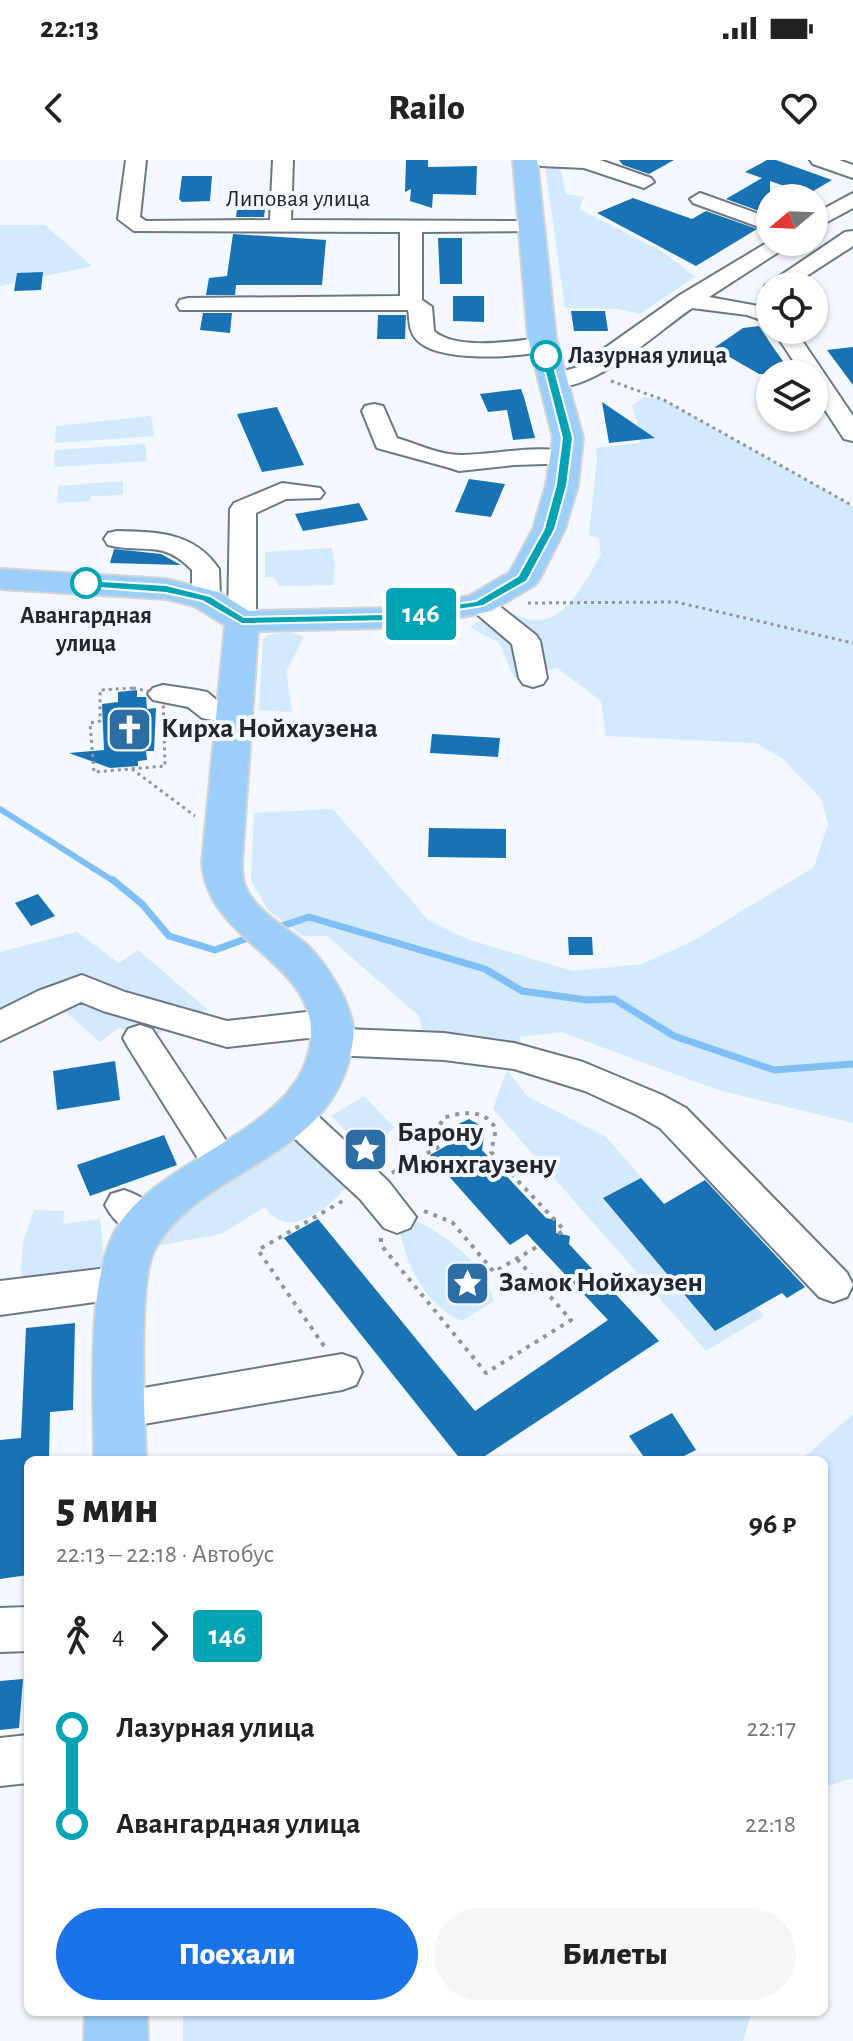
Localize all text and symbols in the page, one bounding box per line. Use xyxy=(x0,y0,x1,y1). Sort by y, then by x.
text: 22:13 xyxy=(40,13,99,43)
icon: back xyxy=(32,86,76,130)
icon: heart xyxy=(777,86,821,130)
text: Railo xyxy=(388,90,465,126)
north arrow xyxy=(756,184,828,256)
map controls xyxy=(756,184,828,432)
street label: Липовая улица xyxy=(226,187,370,211)
button: locate xyxy=(756,272,828,344)
marker: Лазурная улица xyxy=(531,341,561,371)
place label: Лазурная улица xyxy=(568,344,727,368)
button: layers xyxy=(756,360,828,432)
marker: Авангардная улица xyxy=(71,568,101,598)
line badge: 146 xyxy=(375,588,467,640)
text: 146 xyxy=(402,600,440,628)
place label: Авангардная улица xyxy=(20,604,152,656)
church icon: Кирха Нойхаузена xyxy=(106,705,154,753)
place label: Кирха Нойхаузена xyxy=(161,715,378,743)
place label: Барону Мюнхгаузену xyxy=(397,1119,557,1179)
place icon: Барону Мюнхгаузену xyxy=(342,1125,390,1173)
place icon: Замок Нойхаузен xyxy=(444,1259,492,1307)
place label: Замок Нойхаузен xyxy=(499,1269,703,1297)
text: 5 мин xyxy=(56,1487,159,1531)
text: 96 ₽ xyxy=(748,1509,796,1539)
text: 22:13 – 22:18 · Автобус xyxy=(56,1541,274,1567)
icon: walk xyxy=(56,1614,100,1658)
icon: forward xyxy=(137,1614,181,1658)
text: 146 xyxy=(209,1622,246,1650)
text: 4 xyxy=(112,1623,125,1649)
text: Лазурная улица xyxy=(116,1713,315,1743)
text: 22:17 xyxy=(747,1715,796,1741)
text: Авангардная улица xyxy=(116,1809,360,1839)
text: 22:18 xyxy=(745,1811,796,1837)
button: Поехали xyxy=(56,1908,418,2000)
button: Билеты xyxy=(434,1908,796,2000)

